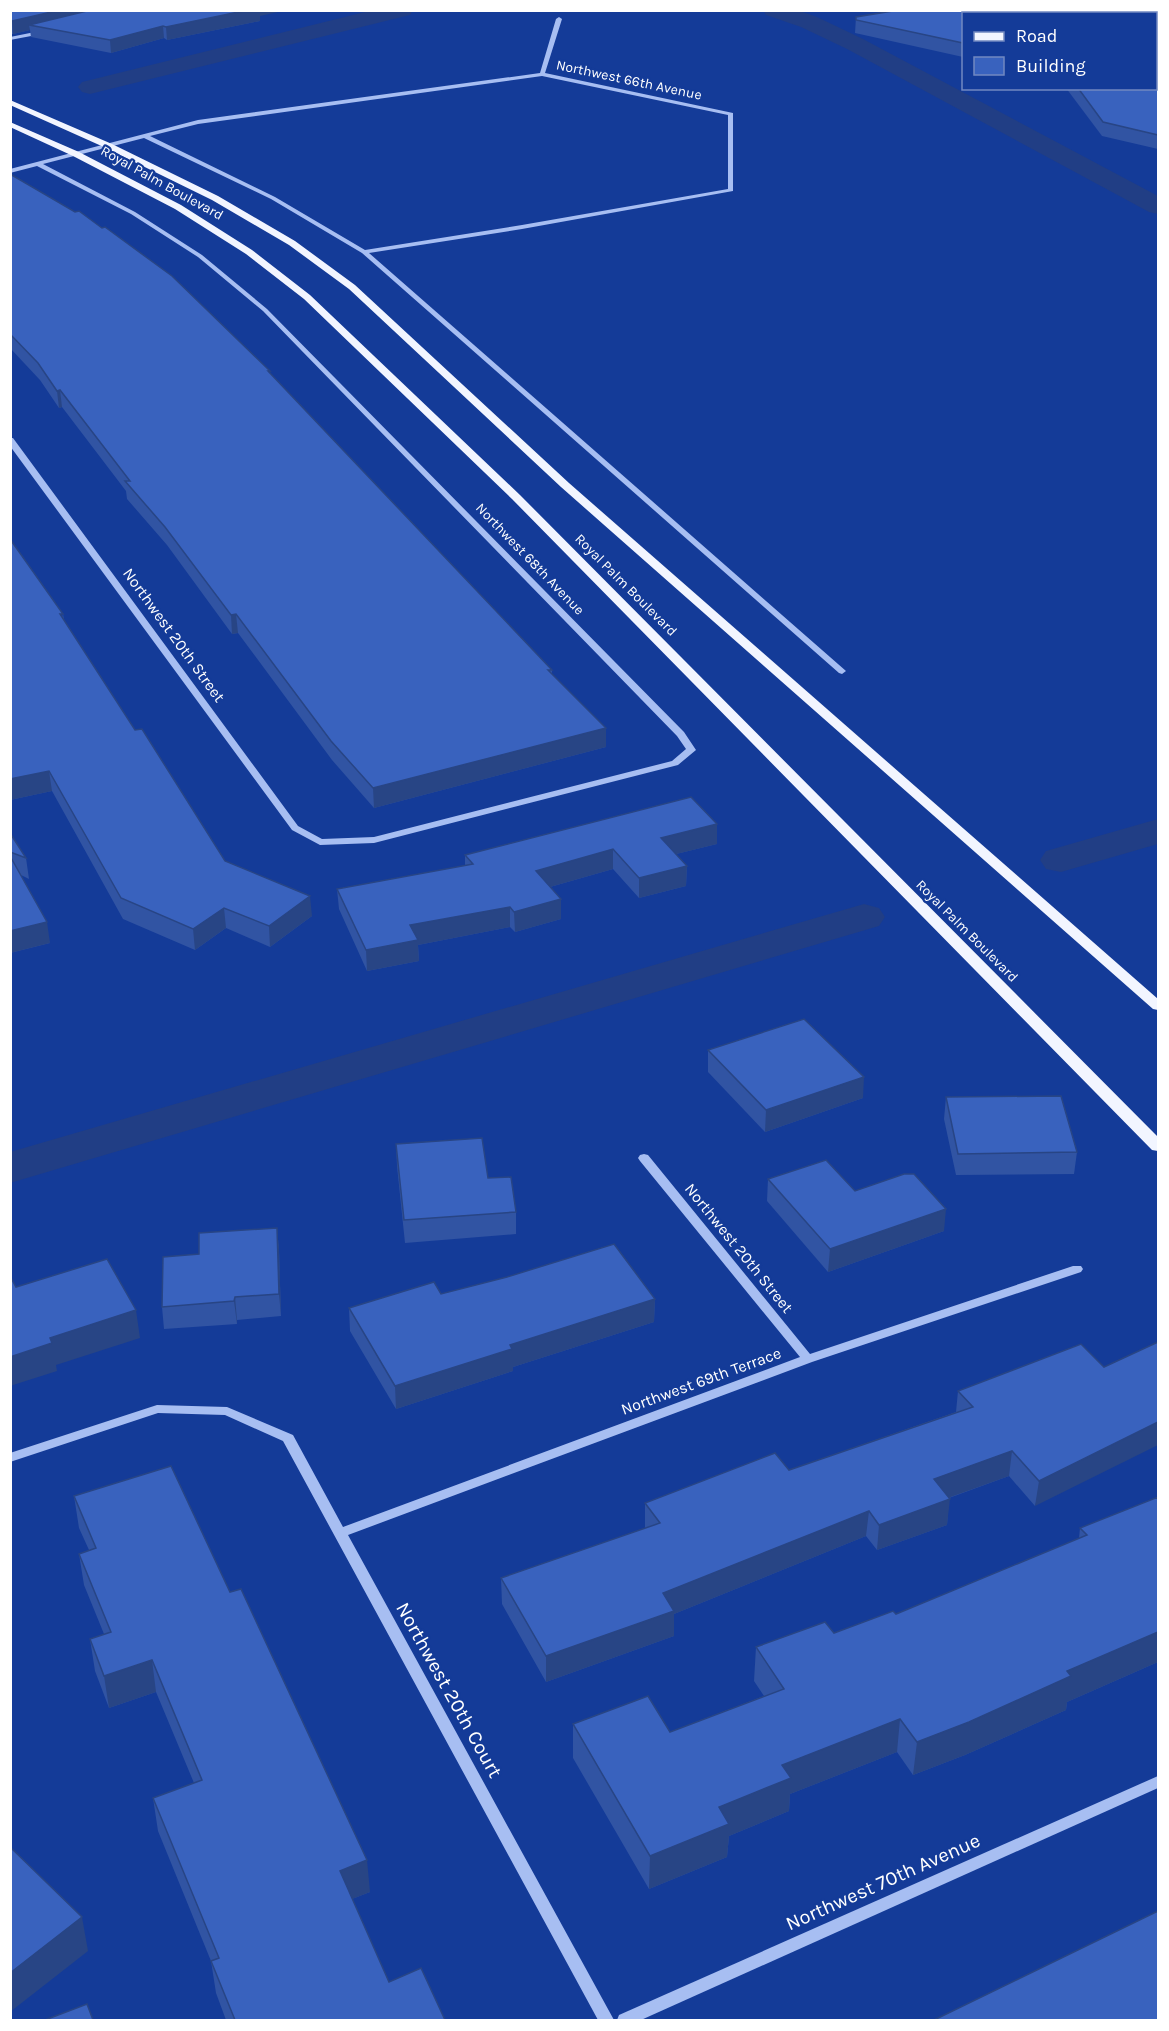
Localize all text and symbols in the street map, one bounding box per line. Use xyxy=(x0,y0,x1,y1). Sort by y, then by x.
legend xyxy=(962,12,1157,90)
text: Road xyxy=(1016,25,1057,47)
text: Building xyxy=(1016,55,1086,77)
street label: Northwest 66th Avenue xyxy=(555,56,703,104)
street label: Royal Palm Boulevard xyxy=(98,142,226,224)
street label: Northwest 68th Avenue xyxy=(472,499,588,619)
street label: Royal Palm Boulevard xyxy=(571,530,681,640)
street label: Northwest 20th Street xyxy=(119,564,229,706)
street label: Royal Palm Boulevard xyxy=(912,876,1022,986)
street label: Northwest 20th Street xyxy=(681,1179,797,1317)
street label: Northwest 69th Terrace xyxy=(618,1343,784,1419)
street label: Northwest 20th Court xyxy=(391,1598,507,1782)
street label: Northwest 70th Avenue xyxy=(782,1829,984,1935)

